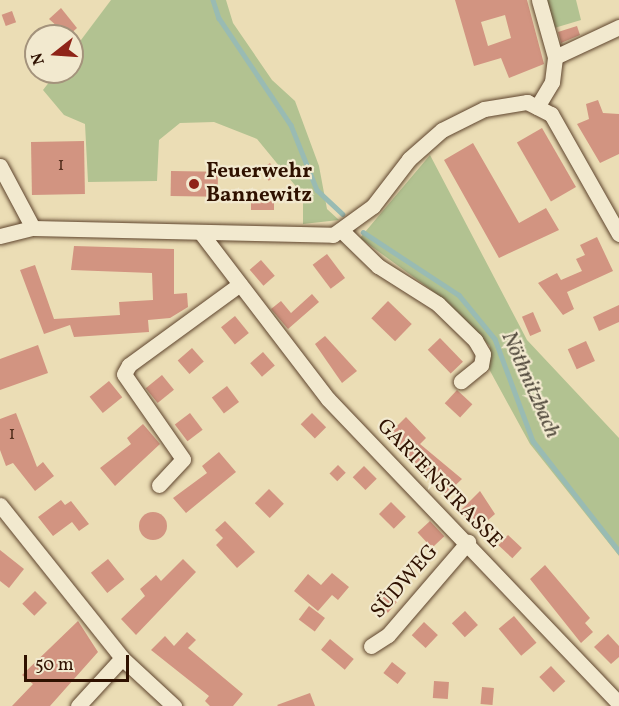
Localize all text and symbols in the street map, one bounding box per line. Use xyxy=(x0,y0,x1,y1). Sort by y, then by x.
north arrow xyxy=(24,24,84,84)
text: N xyxy=(26,50,51,67)
house number: 1 xyxy=(58,155,64,177)
place label: Feuerwehr Bannewitz xyxy=(206,159,312,209)
marker: Feuerwehr Bannewitz xyxy=(187,177,201,191)
water label: Nöthnitzbach xyxy=(495,328,565,442)
street label: GARTENSTRASSE xyxy=(371,414,507,554)
house number: 1 xyxy=(9,424,15,446)
street label: SÜDWEG xyxy=(366,540,444,624)
scale bar xyxy=(27,643,132,681)
text: 50 m xyxy=(35,653,74,678)

